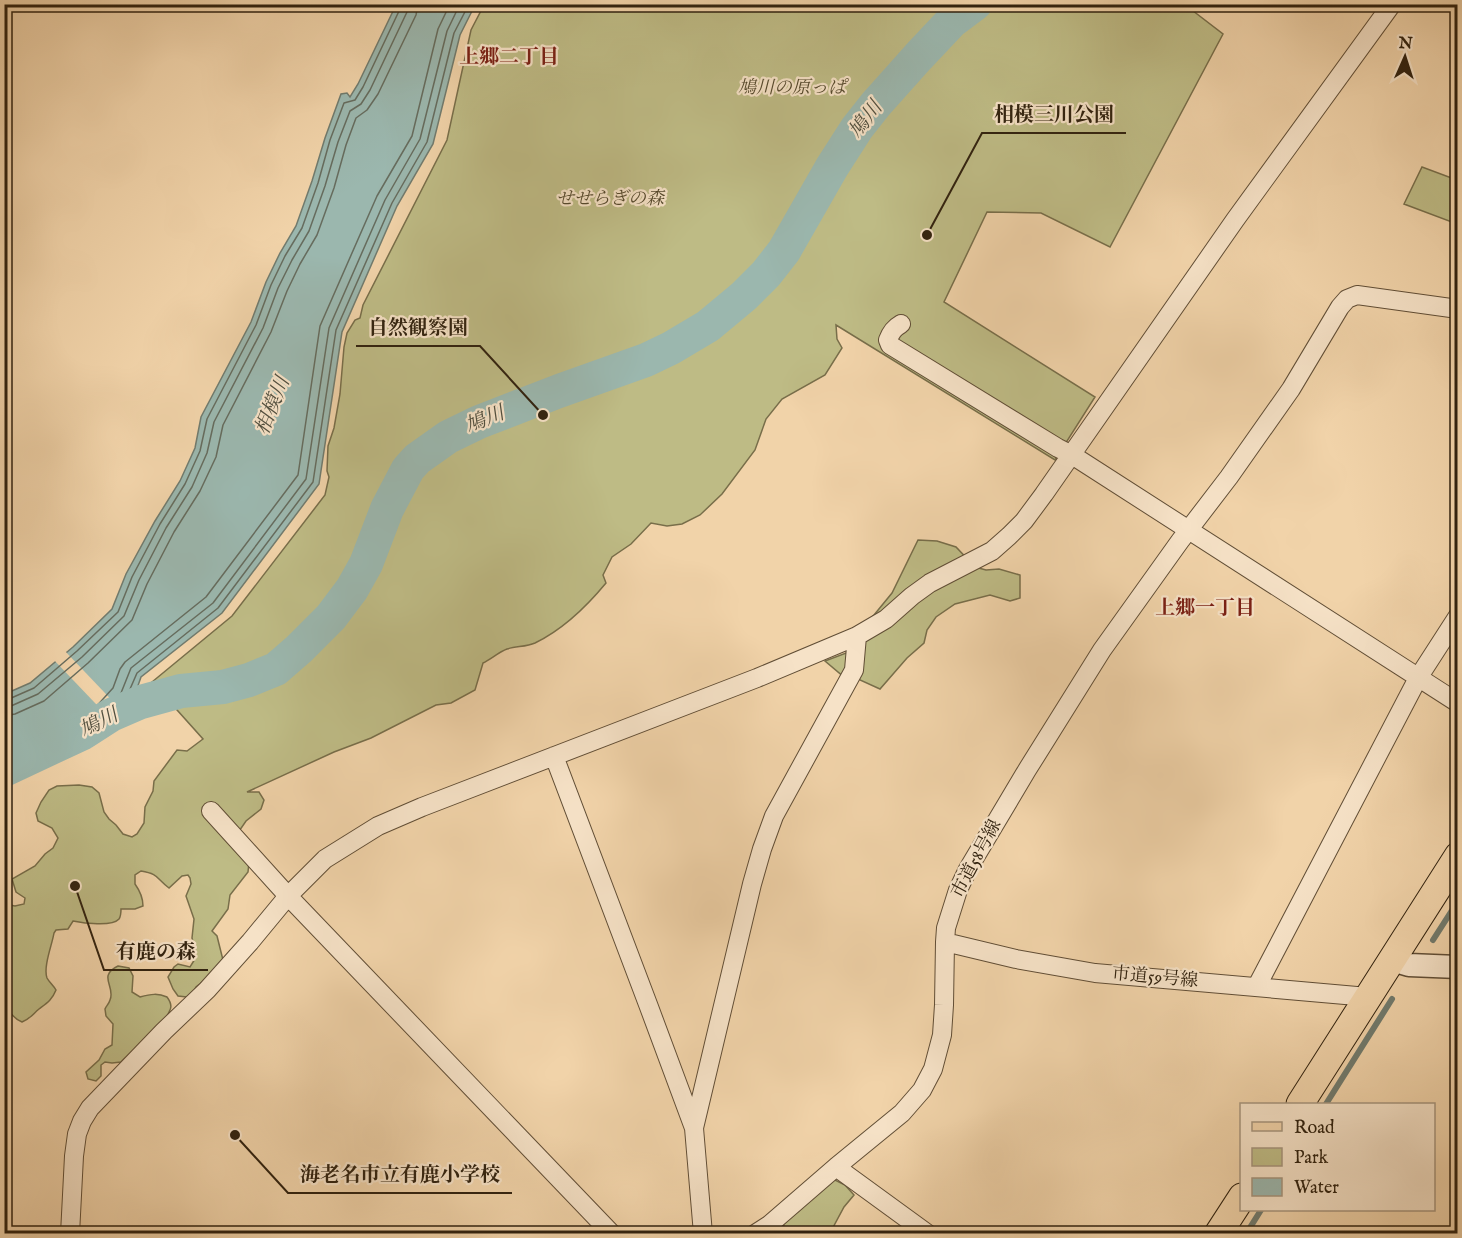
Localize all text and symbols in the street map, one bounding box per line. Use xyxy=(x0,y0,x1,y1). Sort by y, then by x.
north arrow xyxy=(1375,27,1435,87)
text: N xyxy=(1397,34,1413,54)
district label: 上郷二丁目 xyxy=(459,45,559,70)
park label: 鳩川の原っぱ xyxy=(738,77,850,100)
water label: 鳩川 xyxy=(844,95,889,143)
callout: 相模三川公園 xyxy=(982,95,1126,133)
text: 相模三川公園 xyxy=(994,103,1114,128)
park label: せせらぎの森 xyxy=(556,188,666,211)
callout: 自然観察園 xyxy=(356,308,480,346)
text: 自然観察園 xyxy=(368,316,468,341)
water label: 相模川 xyxy=(250,372,297,438)
water label: 鳩川 xyxy=(462,400,510,439)
district label: 上郷一丁目 xyxy=(1155,596,1255,621)
water label: 鳩川 xyxy=(76,702,124,743)
street label: 市道58号線 xyxy=(947,816,1007,902)
callout: 有鹿の森 xyxy=(104,932,208,970)
text: 有鹿の森 xyxy=(116,940,196,965)
street label: 市道59号線 xyxy=(1111,963,1199,993)
legend xyxy=(1240,1103,1435,1211)
text: Road xyxy=(1294,1117,1335,1140)
text: Park xyxy=(1294,1147,1329,1170)
callout: 海老名市立有鹿小学校 xyxy=(288,1155,512,1193)
text: 海老名市立有鹿小学校 xyxy=(300,1163,500,1188)
text: Water xyxy=(1294,1177,1339,1200)

